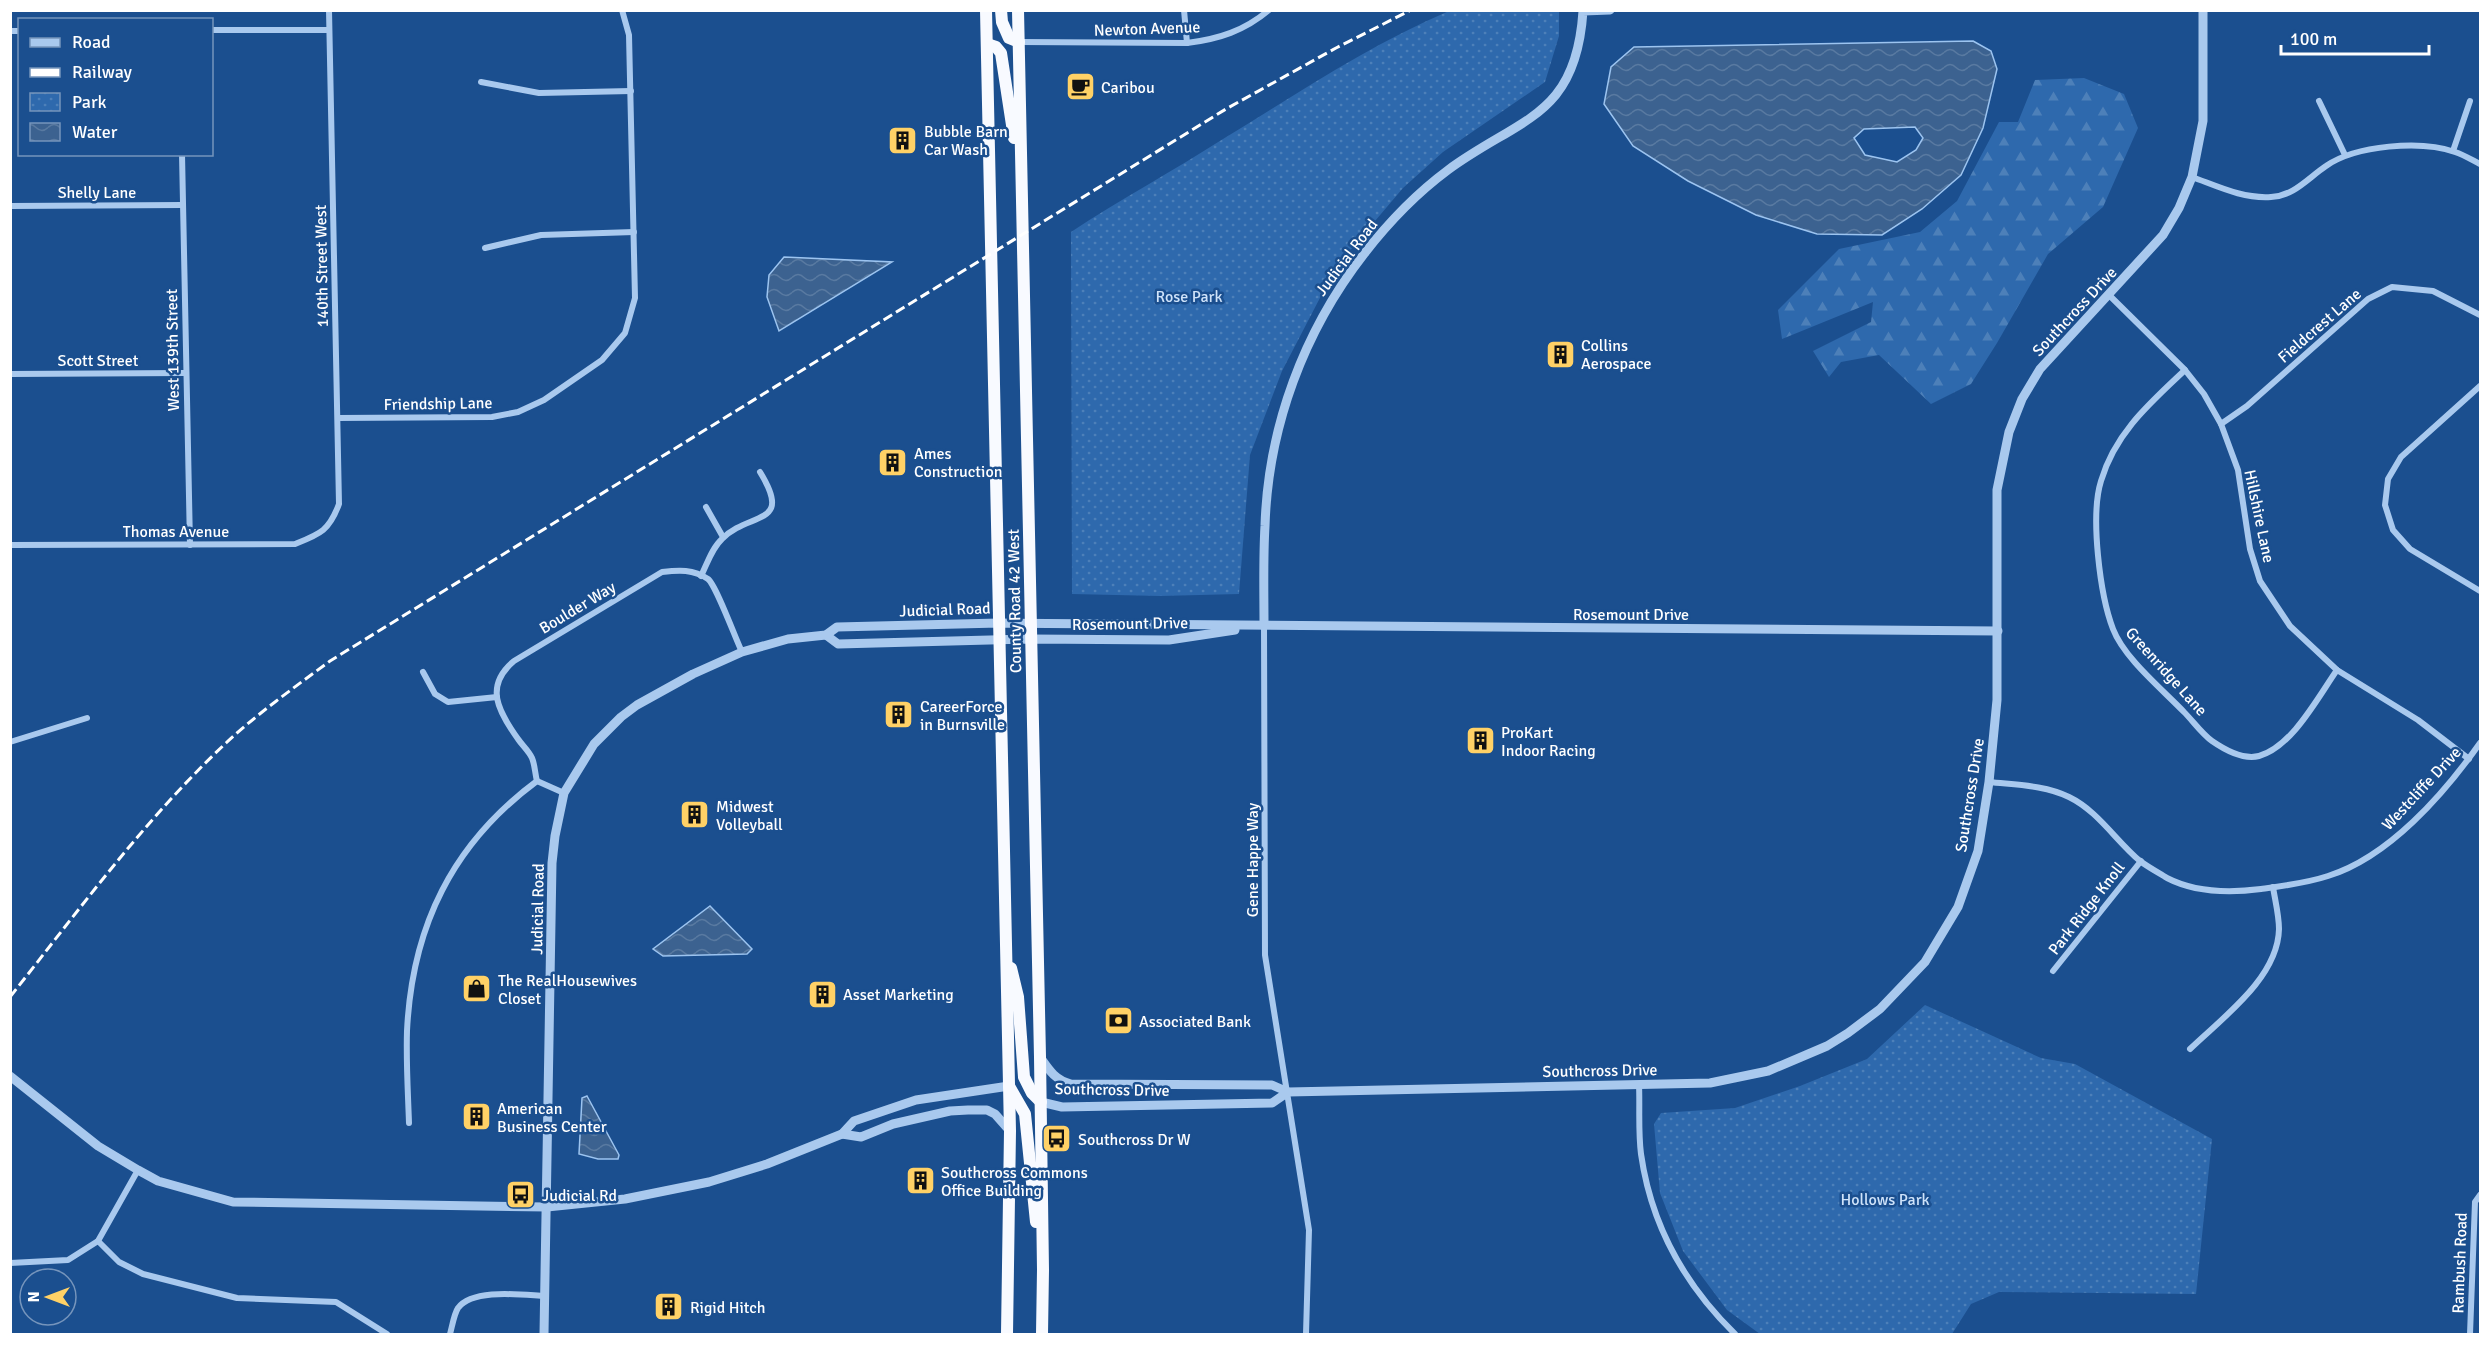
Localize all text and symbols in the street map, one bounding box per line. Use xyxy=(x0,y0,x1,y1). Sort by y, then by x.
street label: Newton Avenue xyxy=(1093,17,1201,41)
legend xyxy=(18,18,213,156)
scale bar xyxy=(2281,18,2430,56)
text: 100 m xyxy=(2290,28,2337,50)
text: Road xyxy=(72,31,111,53)
text: Railway xyxy=(72,61,133,83)
cafe icon: Caribou xyxy=(1064,71,1096,103)
place label: Caribou xyxy=(1101,78,1155,98)
text: Park xyxy=(72,91,107,113)
text: Water xyxy=(72,121,118,143)
place label: Bubble Barn Car Wash xyxy=(924,122,1008,160)
building icon: Bubble Barn Car Wash xyxy=(887,124,919,156)
street label: Shelly Lane xyxy=(58,183,136,203)
street label: 140th Street West xyxy=(311,204,333,327)
street label: Judicial Road xyxy=(1311,215,1382,300)
street label: Southcross Drive xyxy=(2028,263,2121,361)
street label: Fieldcrest Lane xyxy=(2274,284,2365,367)
park label: Rose Park xyxy=(1156,287,1223,307)
street label: West 139th Street xyxy=(162,288,184,411)
place label: Collins Aerospace xyxy=(1581,336,1652,374)
building icon: Collins Aerospace xyxy=(1544,338,1576,370)
street label: Scott Street xyxy=(58,351,139,371)
street label: Friendship Lane xyxy=(383,393,493,415)
place label: Ames Construction xyxy=(914,444,1002,482)
building icon: Ames Construction xyxy=(877,446,909,478)
street label: Hillshire Lane xyxy=(2239,468,2279,565)
street label: Thomas Avenue xyxy=(123,522,229,542)
street label: County Road 42 West xyxy=(1004,528,1026,673)
street label: Boulder Way xyxy=(536,577,620,638)
street label: Judicial Road xyxy=(899,598,991,622)
street label: Rosemount Drive xyxy=(1573,605,1689,625)
street label: Rosemount Drive xyxy=(1072,613,1188,635)
street label: Greenridge Lane xyxy=(2121,623,2211,720)
place label: CareerForce in Burnsville xyxy=(920,697,1005,735)
building icon: CareerForce in Burnsville xyxy=(883,699,915,731)
place label: ProKart Indoor Racing xyxy=(1501,723,1596,761)
building icon: ProKart Indoor Racing xyxy=(1464,725,1496,757)
street label: Southcross Drive xyxy=(1951,737,1989,854)
street label: Westcliffe Drive xyxy=(2378,743,2466,835)
place label: Midwest Volleyball xyxy=(716,797,783,835)
building icon: Midwest Volleyball xyxy=(679,799,711,831)
street label: Gene Happe Way xyxy=(1243,802,1263,917)
street label: Park Ridge Knoll xyxy=(2044,858,2129,959)
street label: Judicial Road xyxy=(527,863,549,955)
place label: The RealHousewives Closet xyxy=(498,971,637,1009)
shop icon: The RealHousewives Closet xyxy=(461,973,493,1005)
building icon: Asset Marketing xyxy=(806,978,838,1010)
place label: Asset Marketing xyxy=(843,985,954,1005)
bank icon: Associated Bank xyxy=(1102,1005,1134,1037)
place label: Associated Bank xyxy=(1139,1012,1251,1032)
street label: Southcross Drive xyxy=(1542,1060,1658,1082)
street label: Southcross Drive xyxy=(1054,1079,1170,1101)
place label: American Business Center xyxy=(497,1099,607,1137)
building icon: American Business Center xyxy=(460,1101,492,1133)
bus stop icon: Southcross Dr W xyxy=(1041,1123,1073,1155)
place label: Southcross Dr W xyxy=(1078,1130,1191,1150)
place label: Southcross Commons Office Building xyxy=(941,1163,1088,1201)
building icon: Southcross Commons Office Building xyxy=(904,1165,936,1197)
bus stop icon: Judicial Rd xyxy=(505,1179,537,1211)
place label: Judicial Rd xyxy=(542,1186,617,1206)
park label: Hollows Park xyxy=(1840,1190,1930,1210)
street label: Rambush Road xyxy=(2448,1212,2472,1314)
north arrow xyxy=(18,1267,78,1327)
text: N xyxy=(24,1291,44,1303)
building icon: Rigid Hitch xyxy=(653,1291,685,1323)
place label: Rigid Hitch xyxy=(690,1298,765,1318)

